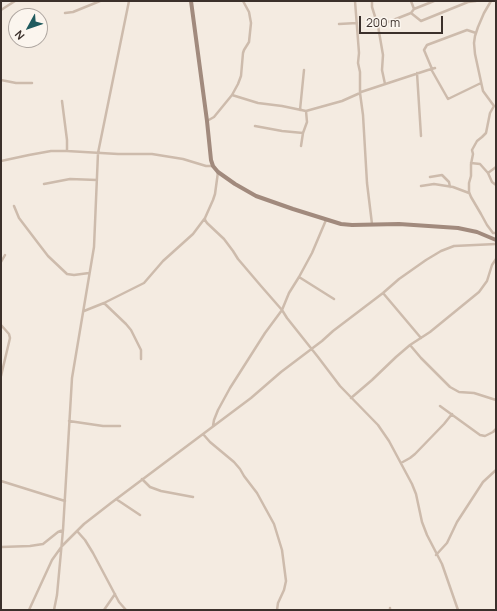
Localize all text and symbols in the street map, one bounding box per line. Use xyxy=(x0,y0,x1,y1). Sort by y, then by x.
north arrow xyxy=(8,8,48,48)
scale bar xyxy=(361,8,445,34)
text: 200 m xyxy=(366,14,400,31)
text: N xyxy=(11,28,27,43)

